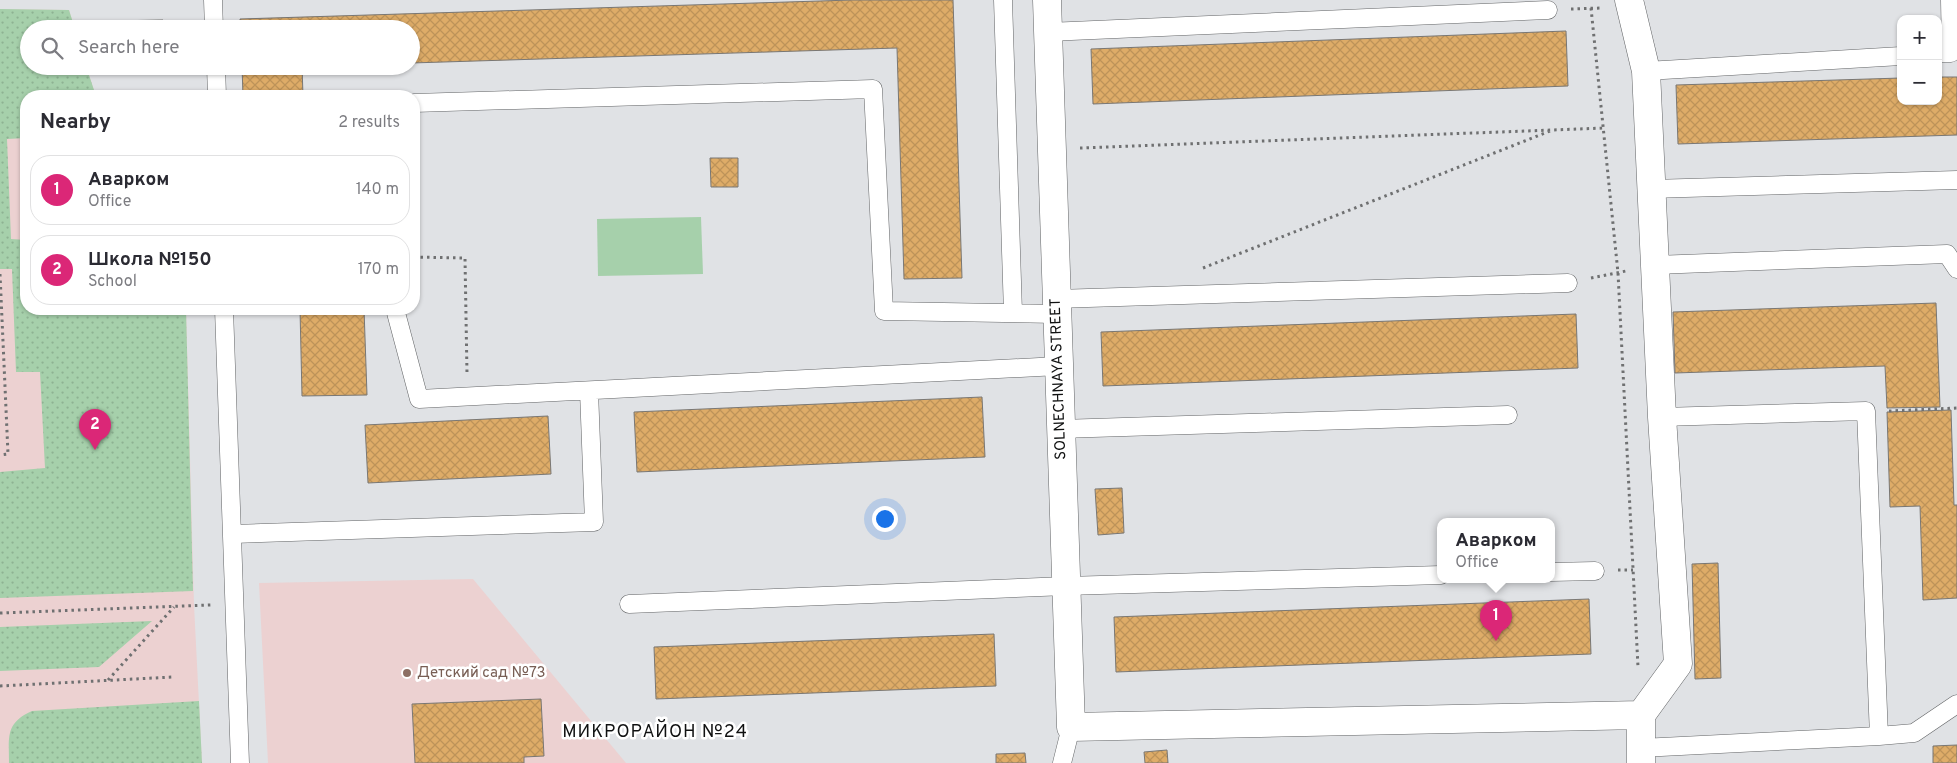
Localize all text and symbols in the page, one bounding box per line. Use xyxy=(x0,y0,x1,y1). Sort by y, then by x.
map controls xyxy=(1897,15,1942,105)
button: + xyxy=(1897,15,1942,60)
search box xyxy=(20,20,420,75)
icon: search xyxy=(38,34,66,62)
text: Search here xyxy=(78,36,180,60)
button: − xyxy=(1897,60,1942,105)
text: Nearby xyxy=(40,109,111,136)
text: 2 results xyxy=(338,113,400,133)
text: Аварком xyxy=(88,168,170,192)
text: 1 xyxy=(54,180,60,200)
text: 140 m xyxy=(356,180,399,200)
text: Office xyxy=(88,192,131,212)
text: Школа №150 xyxy=(88,248,212,272)
text: 2 xyxy=(52,260,62,280)
text: 170 m xyxy=(358,260,399,280)
text: School xyxy=(88,272,137,292)
street label: SOLNECHNAYA STREET xyxy=(1047,298,1071,460)
pin: 2 xyxy=(79,409,111,450)
your location xyxy=(872,506,898,532)
popup xyxy=(1437,518,1555,583)
text: Аварком xyxy=(1455,529,1537,553)
text: Office xyxy=(1455,553,1499,573)
pin: 1 xyxy=(1480,600,1512,641)
place label: Детский сад №73 xyxy=(417,664,546,683)
marker: Детский сад №73 xyxy=(401,667,413,679)
district label: МИКРОРАЙОН №24 xyxy=(562,719,748,744)

